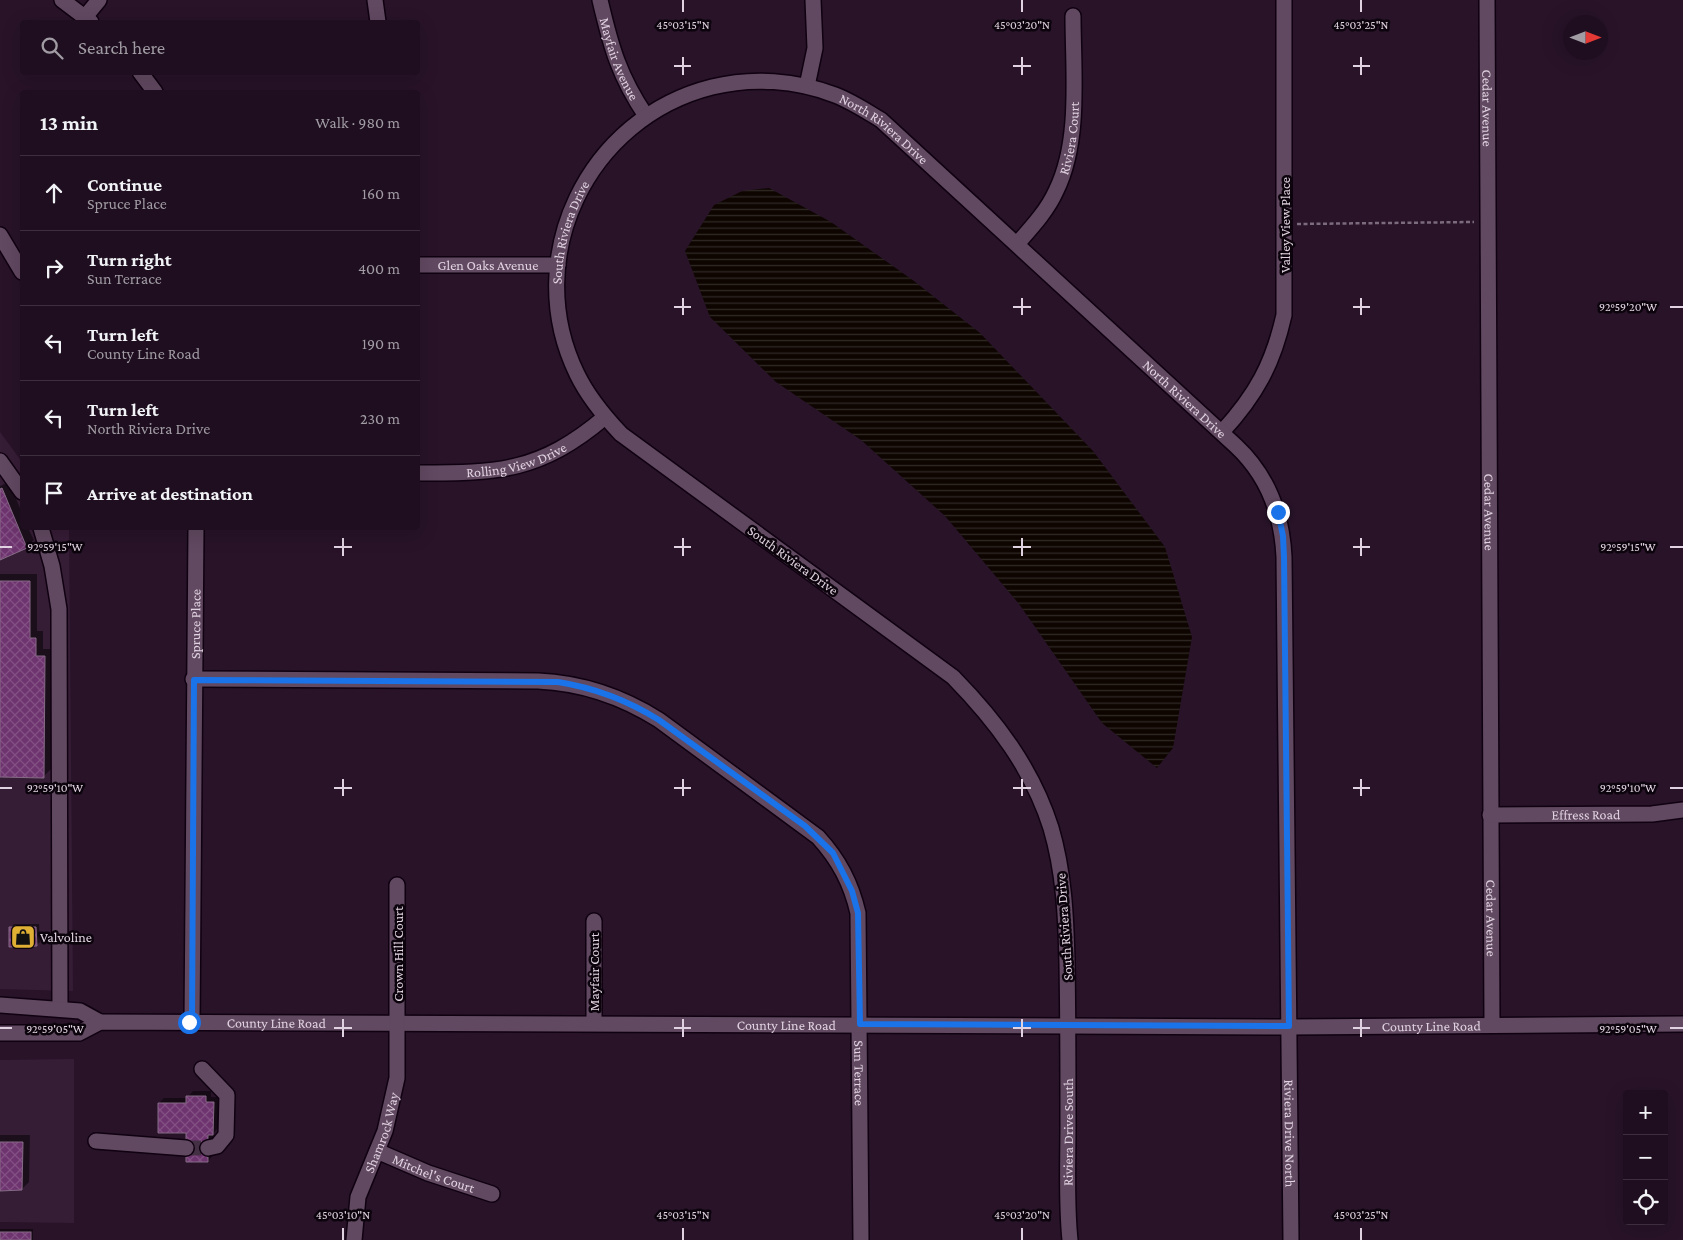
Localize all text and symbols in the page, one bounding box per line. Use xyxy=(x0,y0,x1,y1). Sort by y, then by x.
north arrow xyxy=(1563,15,1608,60)
street label: Mayfair Avenue xyxy=(596,16,642,103)
text: 45°03'15"N xyxy=(656,18,710,32)
text: 45°03'20"N xyxy=(994,18,1050,32)
text: 45°03'25"N xyxy=(1334,18,1389,32)
search box xyxy=(20,20,420,75)
icon: search xyxy=(38,34,66,62)
text: Search here xyxy=(78,37,165,58)
street label: Cedar Avenue xyxy=(1479,69,1496,147)
street label: North Riviera Drive xyxy=(837,90,932,167)
street label: Riviera Court xyxy=(1055,101,1082,177)
text: 13 min xyxy=(40,111,98,135)
text: Walk · 980 m xyxy=(315,114,400,131)
text: Continue xyxy=(87,174,162,195)
street label: Valley View Place xyxy=(1277,177,1293,273)
street label: South Riviera Drive xyxy=(549,178,592,284)
icon: ahead xyxy=(40,179,68,207)
text: 160 m xyxy=(362,185,400,202)
text: Spruce Place xyxy=(87,195,167,212)
text: Turn right xyxy=(87,249,172,270)
icon: right xyxy=(40,254,68,282)
street label: Glen Oaks Avenue xyxy=(438,257,538,273)
text: 400 m xyxy=(358,260,400,277)
text: Sun Terrace xyxy=(87,270,162,287)
text: 92°59'20"W xyxy=(1599,300,1657,314)
text: Turn left xyxy=(87,324,159,345)
icon: left xyxy=(40,329,68,357)
text: 190 m xyxy=(362,335,400,352)
text: County Line Road xyxy=(87,345,200,362)
street label: North Riviera Drive xyxy=(1140,357,1230,441)
text: Turn left xyxy=(87,399,159,420)
icon: left xyxy=(40,404,68,432)
text: 230 m xyxy=(360,410,400,427)
text: North Riviera Drive xyxy=(87,420,210,437)
street label: Rolling View Drive xyxy=(466,439,569,480)
street label: Cedar Avenue xyxy=(1481,473,1498,551)
icon: arrive xyxy=(40,479,68,507)
text: Arrive at destination xyxy=(87,483,253,504)
route end xyxy=(1267,501,1290,524)
street label: South Riviera Drive xyxy=(745,522,841,598)
text: 92°59'15"W xyxy=(27,540,83,554)
text: 92°59'15"W xyxy=(1600,540,1656,554)
street label: Spruce Place xyxy=(187,589,204,659)
text: 92°59'10"W xyxy=(27,781,83,795)
text: 92°59'10"W xyxy=(1600,781,1656,795)
street label: Effress Road xyxy=(1552,806,1621,823)
street label: South Riviera Drive xyxy=(1052,873,1076,981)
street label: Cedar Avenue xyxy=(1483,879,1500,957)
street label: Crown Hill Court xyxy=(390,906,406,1002)
shop icon: Valvoline xyxy=(10,924,36,950)
place label: Valvoline xyxy=(40,929,92,945)
street label: Mayfair Court xyxy=(586,932,602,1011)
route start xyxy=(178,1011,201,1034)
street label: County Line Road xyxy=(227,1015,327,1031)
street label: County Line Road xyxy=(737,1017,837,1033)
street label: County Line Road xyxy=(1382,1018,1482,1034)
text: 92°59'05"W xyxy=(26,1022,84,1036)
text: 92°59'05"W xyxy=(1599,1022,1657,1036)
street label: Sun Terrace xyxy=(851,1040,868,1106)
street label: Riviera Drive South xyxy=(1059,1078,1076,1186)
street label: Riviera Drive North xyxy=(1281,1079,1298,1188)
street label: Shamrock Way xyxy=(361,1090,402,1175)
map controls xyxy=(1623,1090,1668,1225)
button: + xyxy=(1623,1090,1668,1135)
button: − xyxy=(1623,1135,1668,1180)
street label: Mitchel's Court xyxy=(390,1151,477,1196)
button: locate xyxy=(1623,1180,1668,1225)
text: 45°03'10"N xyxy=(316,1208,370,1222)
text: 45°03'15"N xyxy=(656,1208,710,1222)
text: 45°03'20"N xyxy=(994,1208,1050,1222)
text: 45°03'25"N xyxy=(1334,1208,1389,1222)

